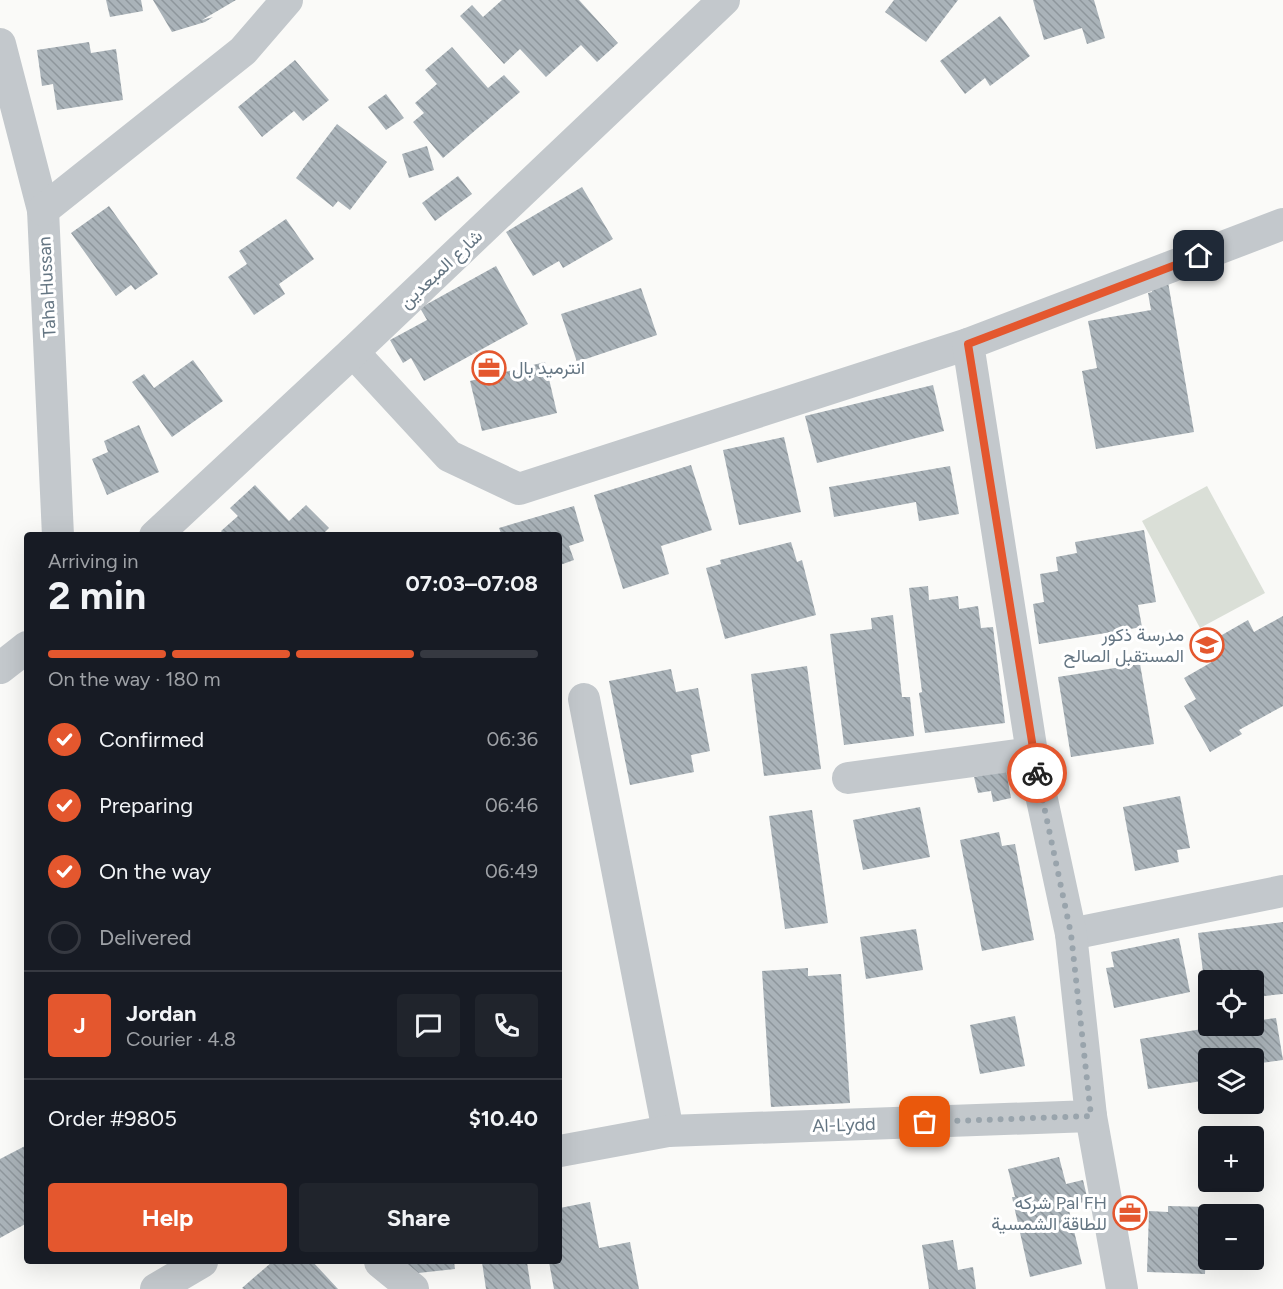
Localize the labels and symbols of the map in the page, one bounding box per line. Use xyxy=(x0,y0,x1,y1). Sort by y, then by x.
street label: شارع المبعدين xyxy=(395,225,488,314)
pin xyxy=(1173,230,1224,281)
street label: Taha Hussan xyxy=(33,236,61,338)
office icon: انترميد بال xyxy=(471,350,507,386)
place label: انترميد بال xyxy=(512,357,585,379)
place label: مدرسة ذكور المستقبل الصالح xyxy=(1063,624,1184,668)
school or university icon: مدرسة ذكور المستقبل الصالح xyxy=(1189,627,1225,663)
courier xyxy=(1007,743,1067,803)
pin xyxy=(899,1096,950,1147)
street label: Al-Lydd xyxy=(812,1113,876,1137)
place label: شركه Pal FH للطاقة الشمسية xyxy=(991,1192,1107,1235)
office icon: شركه Pal FH للطاقة الشمسية xyxy=(1112,1195,1148,1231)

